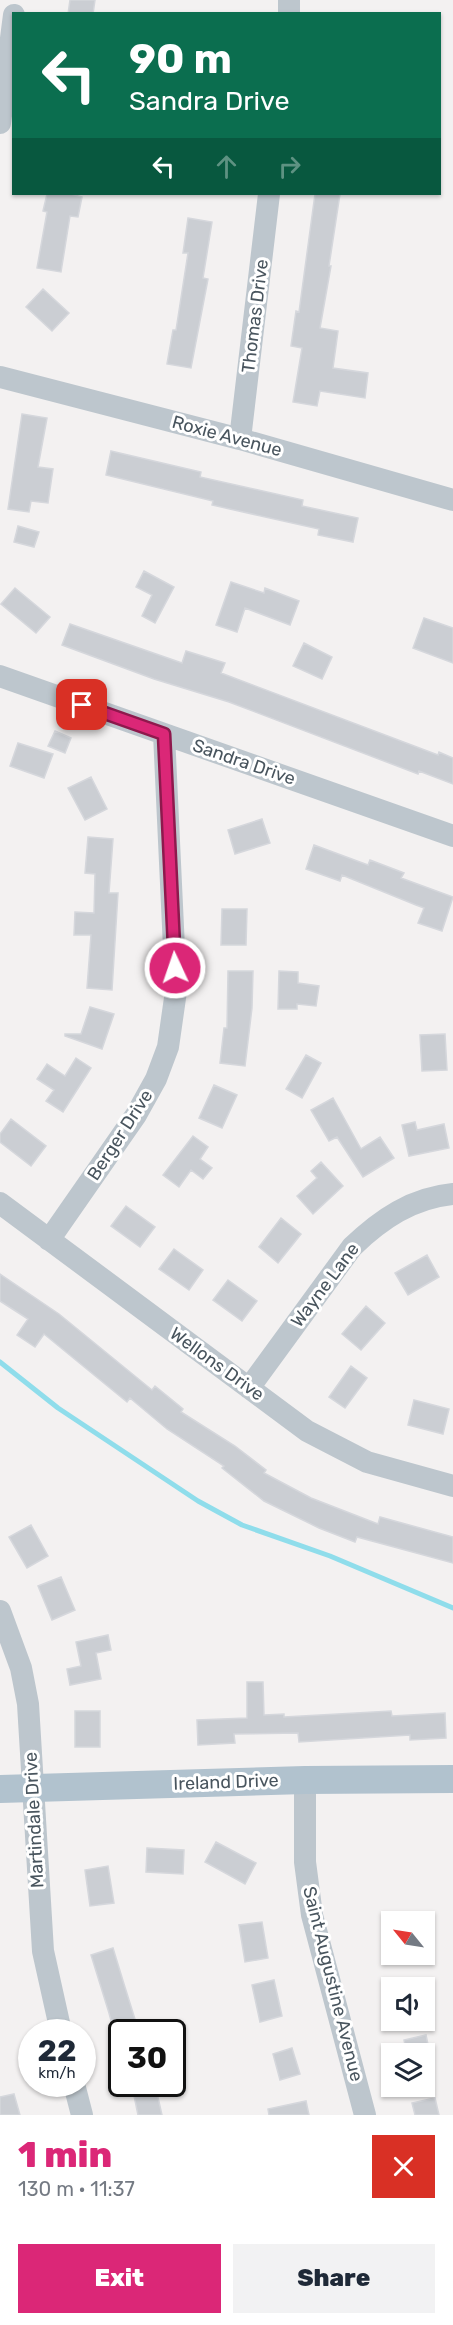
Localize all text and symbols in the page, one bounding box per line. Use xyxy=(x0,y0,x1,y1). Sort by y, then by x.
text: 90 m xyxy=(129,34,232,84)
icon: left xyxy=(30,36,108,114)
text: Sandra Drive xyxy=(129,85,290,117)
icon: left xyxy=(147,150,180,183)
icon: ahead xyxy=(210,150,243,183)
icon: right xyxy=(273,150,306,183)
street label: Thomas Drive xyxy=(237,258,273,374)
street label: Roxie Avenue xyxy=(170,411,284,461)
pin xyxy=(56,679,107,730)
icon: arrive xyxy=(65,688,98,721)
street label: Sandra Drive xyxy=(190,734,298,790)
position arrow xyxy=(143,936,207,1000)
street label: Berger Drive xyxy=(83,1086,157,1184)
street label: Wayne Lane xyxy=(286,1238,364,1332)
street label: Wellons Drive xyxy=(166,1322,268,1406)
street label: Martindale Drive xyxy=(19,1751,49,1889)
street label: Ireland Drive xyxy=(173,1769,279,1795)
street label: Saint Augustine Avenue xyxy=(298,1884,368,2084)
north arrow xyxy=(381,1911,435,1965)
map controls xyxy=(381,1911,435,2097)
button: sound xyxy=(381,1977,435,2031)
speed limit sign: 30 xyxy=(108,2019,186,2097)
text: 22 xyxy=(38,2033,77,2069)
button: layers xyxy=(381,2043,435,2097)
text: km/h xyxy=(38,2064,76,2082)
text: 1 min xyxy=(18,2133,112,2176)
button: close xyxy=(372,2135,435,2198)
text: 130 m · 11:37 xyxy=(18,2177,135,2201)
button: Exit xyxy=(18,2244,221,2313)
button: Share xyxy=(233,2244,435,2313)

